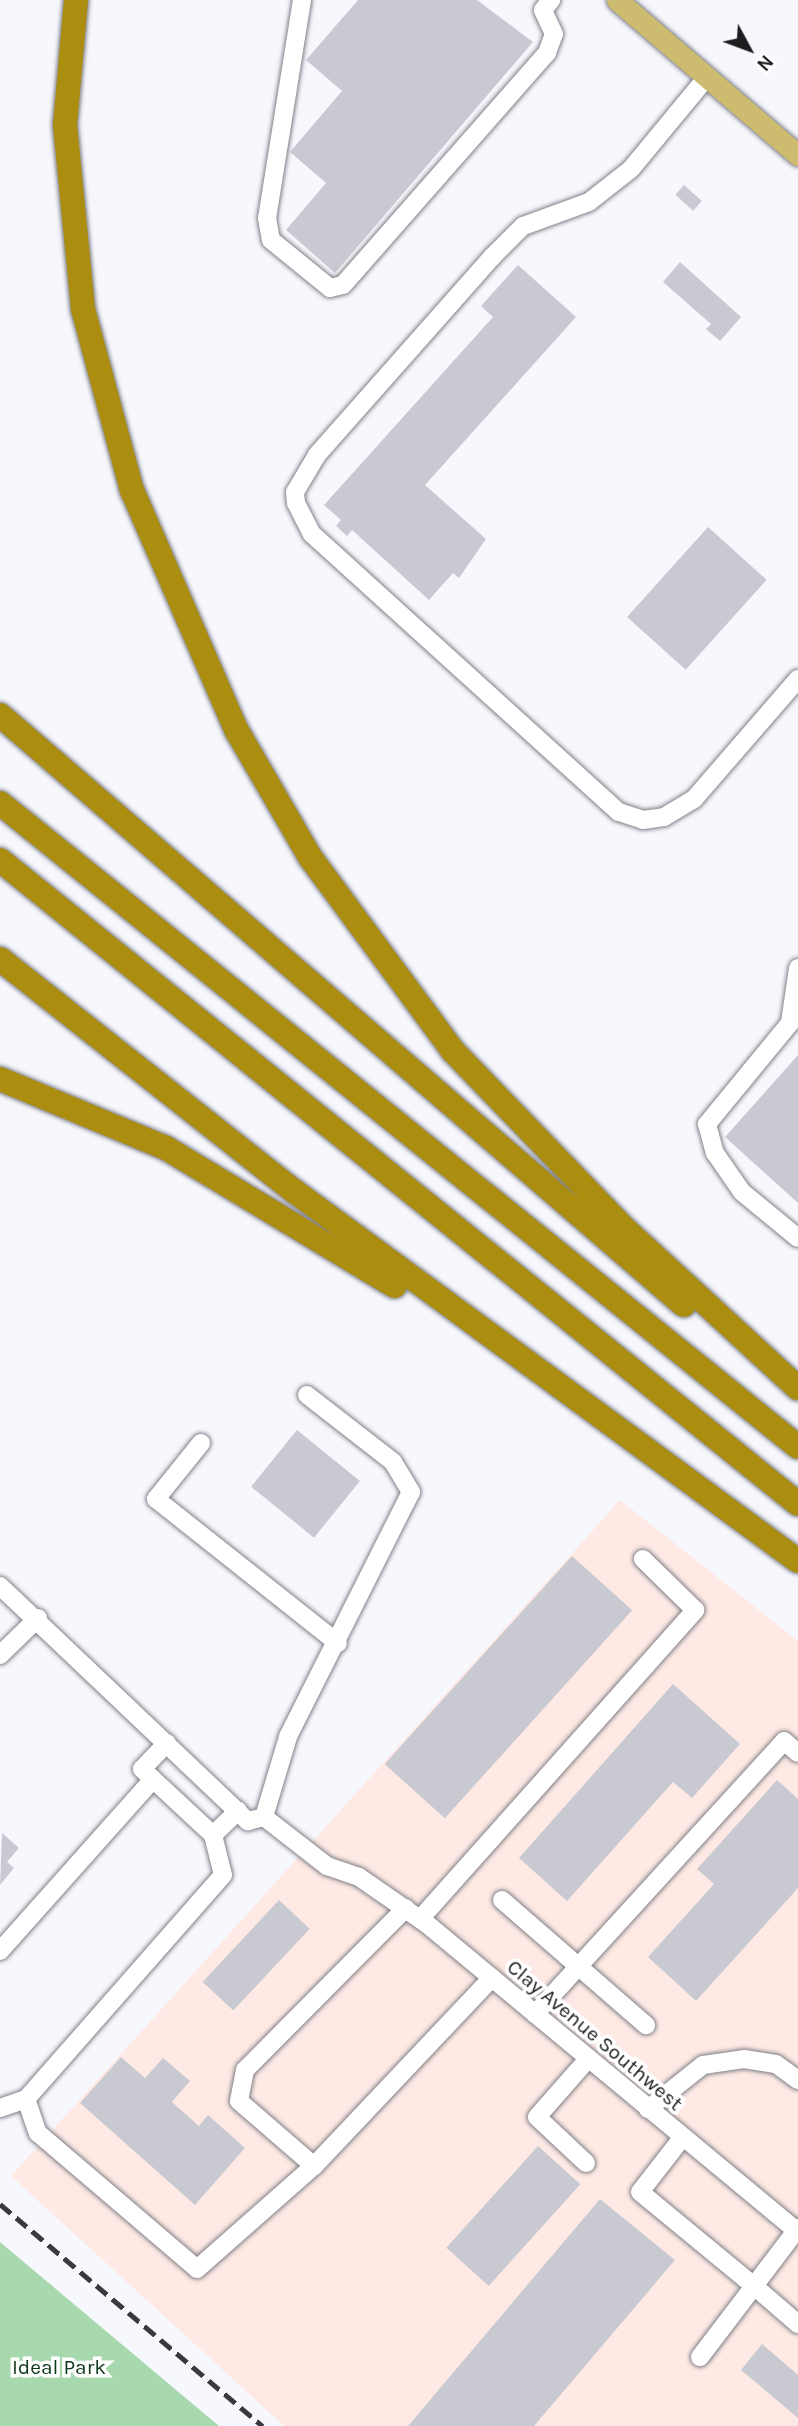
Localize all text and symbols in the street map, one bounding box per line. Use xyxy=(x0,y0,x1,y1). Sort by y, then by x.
north arrow xyxy=(714,14,784,84)
text: N xyxy=(752,50,778,75)
street label: Clay Avenue Southwest xyxy=(502,1954,688,2116)
park label: Ideal Park xyxy=(12,2354,106,2380)

